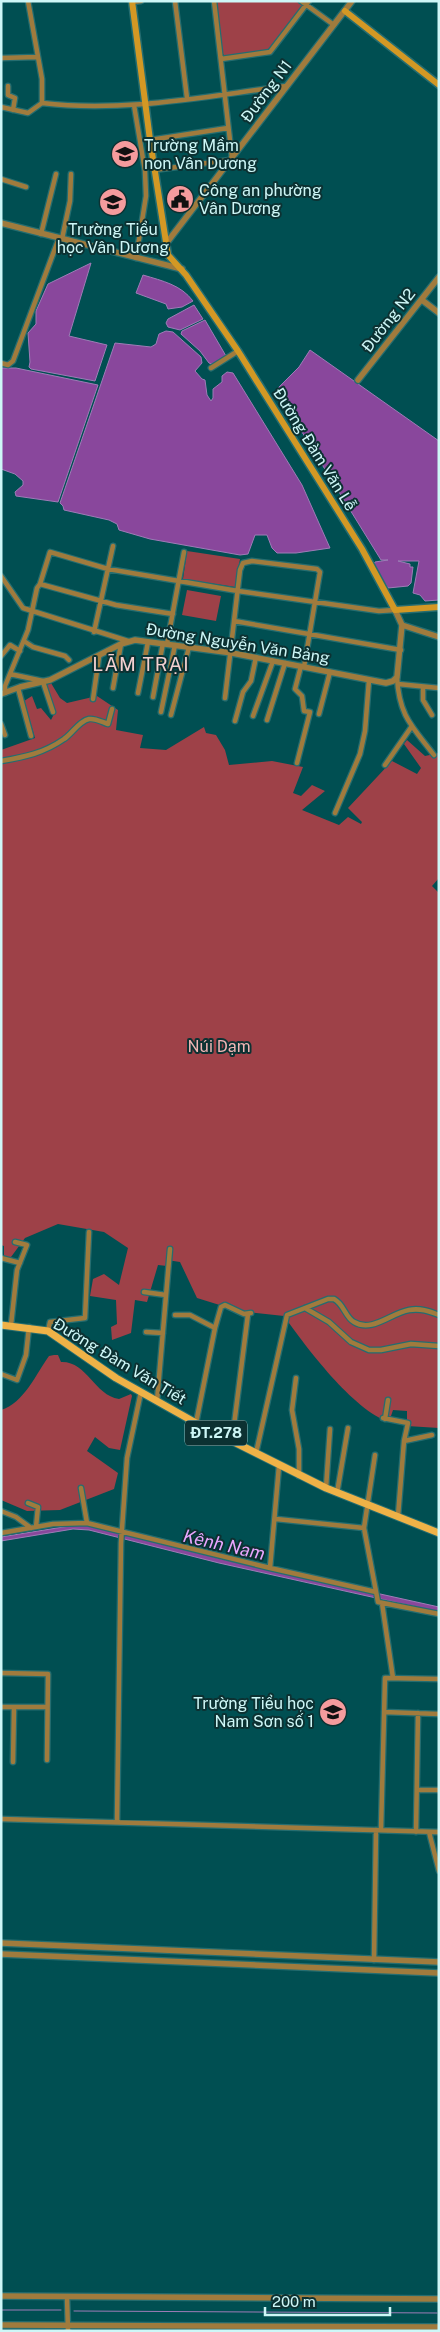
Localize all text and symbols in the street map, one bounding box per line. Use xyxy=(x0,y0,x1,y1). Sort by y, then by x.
street label: Đường N1 xyxy=(237,57,296,126)
place label: Trường Mầm non Vân Dương xyxy=(144,136,257,173)
school or university icon: Trường Mầm non Vân Dương xyxy=(110,139,140,169)
place label: Công an phường Vân Dương xyxy=(199,181,322,218)
public building icon: Công an phường Vân Dương xyxy=(165,184,195,214)
school or university icon: Trường Tiểu học Vân Dương xyxy=(98,187,128,217)
place label: Trường Tiểu học Vân Dương xyxy=(57,220,169,257)
street label: Đường N2 xyxy=(358,285,419,356)
street label: Đường Đàm Văn Lễ xyxy=(269,384,360,514)
street label: Đường Nguyễn Văn Bảng xyxy=(145,620,331,667)
district label: LÃM TRẠI xyxy=(92,653,190,675)
park label: Núi Dạm xyxy=(187,1037,251,1056)
street label: Đường Đàm Văn Tiết xyxy=(50,1314,190,1409)
road number: ĐT.278 xyxy=(185,1420,247,1446)
water label: Kênh Nam xyxy=(181,1525,267,1564)
place label: Trường Tiểu học Nam Sơn số 1 xyxy=(193,1694,314,1731)
school or university icon: Trường Tiểu học Nam Sơn số 1 xyxy=(318,1697,348,1727)
scale bar xyxy=(265,2284,390,2316)
text: 200 m xyxy=(272,2293,316,2310)

